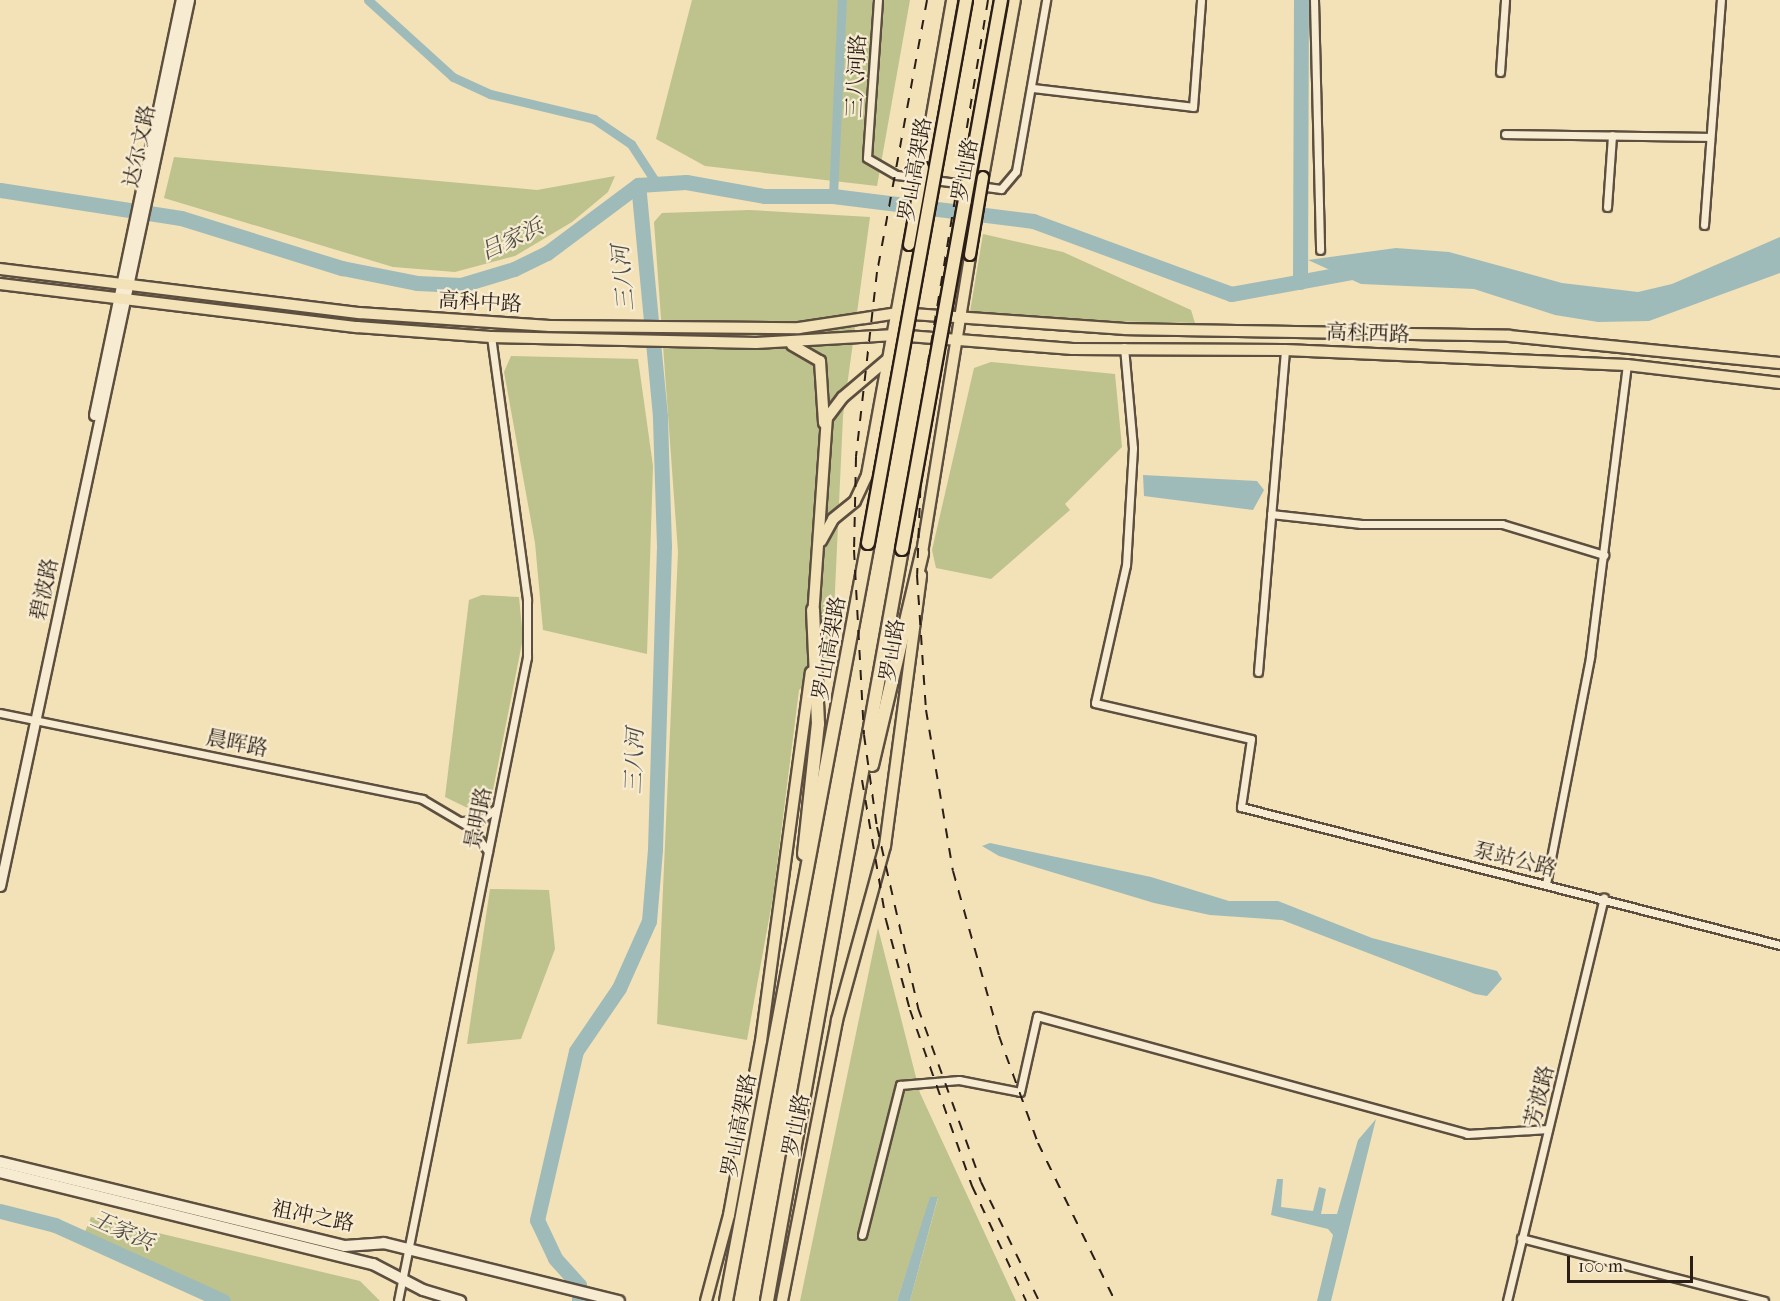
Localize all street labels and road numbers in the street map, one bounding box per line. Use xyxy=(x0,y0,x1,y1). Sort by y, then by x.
street label: 三八河路 xyxy=(841,33,871,119)
street label: 达尔文路 xyxy=(118,102,160,190)
street label: 罗山高架路 xyxy=(893,115,937,223)
street label: 罗山路 xyxy=(947,137,983,203)
street label: 高科中路 xyxy=(437,287,523,317)
street label: 高科西路 xyxy=(1326,319,1410,347)
street label: 碧波路 xyxy=(25,556,63,622)
street label: 罗山高架路 xyxy=(807,594,851,702)
street label: 罗山路 xyxy=(875,617,909,683)
street label: 晨晖路 xyxy=(204,725,270,761)
street label: 景明路 xyxy=(460,785,496,851)
street label: 泵站公路 xyxy=(1471,837,1559,881)
street label: 芳波路 xyxy=(1519,1062,1559,1130)
street label: 罗山高架路 xyxy=(717,1071,761,1179)
street label: 罗山路 xyxy=(778,1092,814,1158)
street label: 祖冲之路 xyxy=(269,1196,357,1236)

